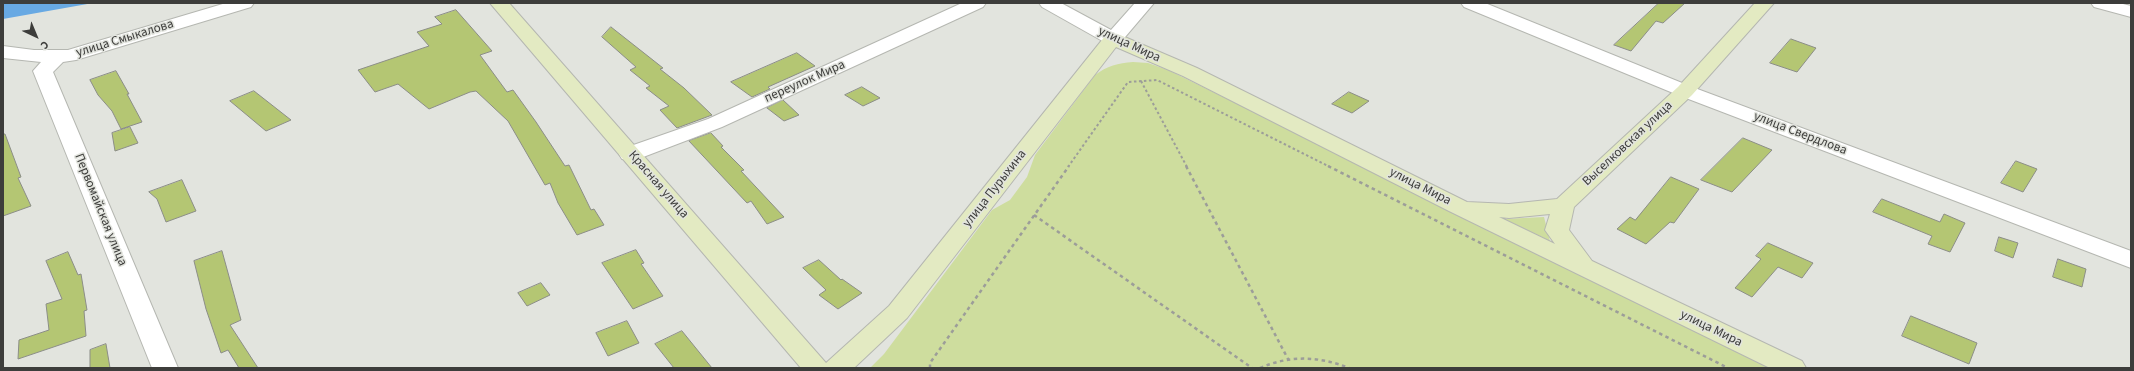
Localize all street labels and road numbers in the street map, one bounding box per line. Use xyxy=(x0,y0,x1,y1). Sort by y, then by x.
street label: улица Смыкалова xyxy=(74,17,176,61)
street label: улица Мира xyxy=(1095,24,1163,66)
street label: переулок Мира xyxy=(762,57,848,107)
street label: Выселковская улица xyxy=(1580,98,1676,190)
street label: улица Свердлова xyxy=(1751,109,1849,159)
street label: улица Пурыхина xyxy=(960,147,1030,231)
street label: Красная улица xyxy=(624,148,692,222)
street label: Первомайская улица xyxy=(70,151,130,269)
street label: улица Мира xyxy=(1387,165,1453,209)
street label: улица Мира xyxy=(1677,307,1745,351)

